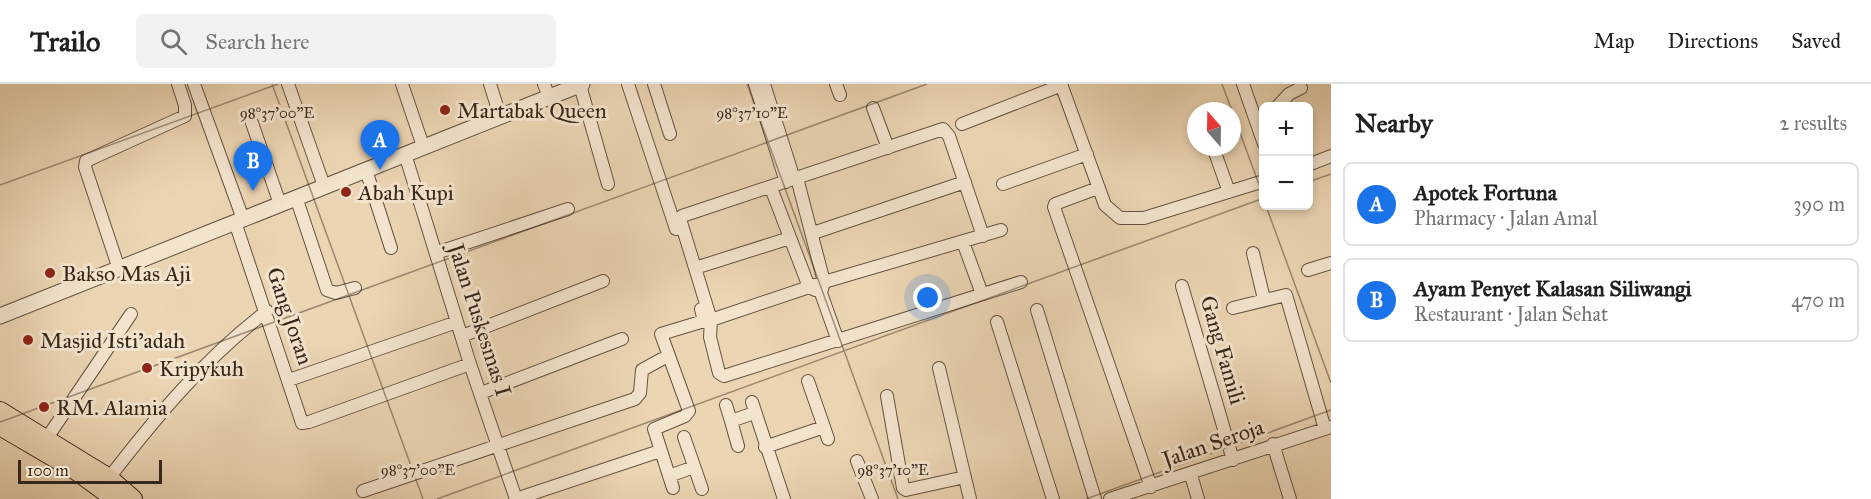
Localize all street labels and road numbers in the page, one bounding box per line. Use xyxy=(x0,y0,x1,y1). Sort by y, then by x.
street label: Jalan Puskesmas I xyxy=(442,238,517,400)
street label: Gang Joran xyxy=(261,264,319,368)
street label: Gang Famili xyxy=(1195,292,1251,408)
street label: Jalan Seroja xyxy=(1157,413,1268,474)

